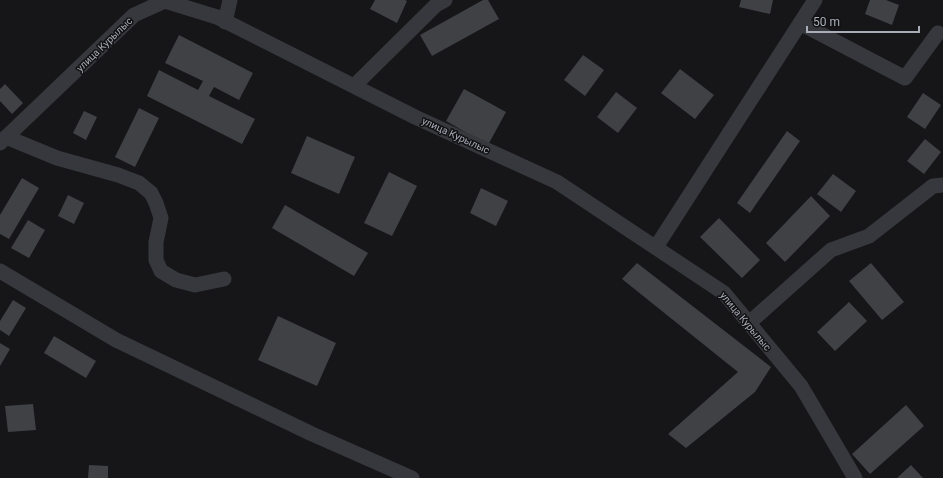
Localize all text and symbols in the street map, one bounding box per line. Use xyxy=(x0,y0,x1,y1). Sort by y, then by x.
scale bar xyxy=(807,8,919,34)
street label: улица Курылыс xyxy=(74,15,134,74)
text: 50 m xyxy=(813,15,840,29)
street label: улица Курылыс xyxy=(420,115,491,156)
street label: улица Курылыс xyxy=(718,290,773,353)

